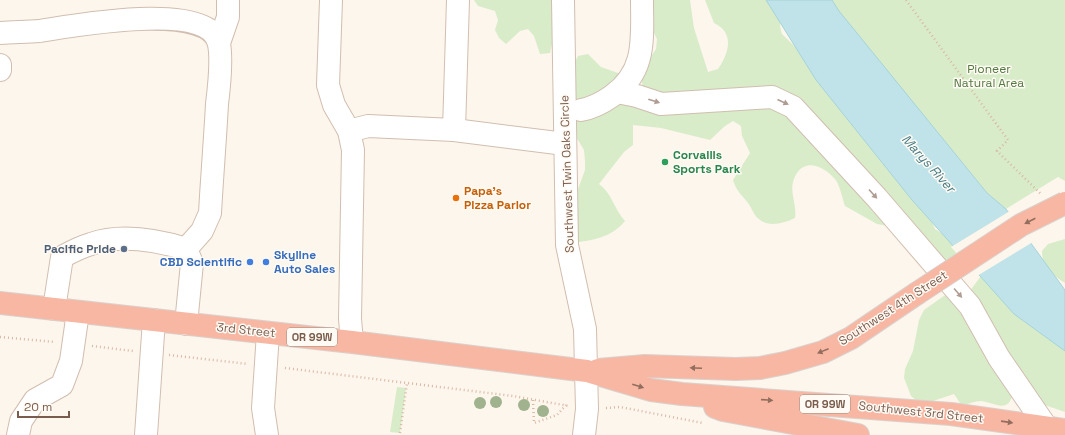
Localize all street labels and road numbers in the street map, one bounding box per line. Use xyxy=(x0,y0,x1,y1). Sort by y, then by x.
street label: Southwest Twin Oaks Circle xyxy=(556,95,578,253)
street label: Southwest 4th Street xyxy=(836,267,950,349)
street label: 3rd Street xyxy=(216,319,276,341)
road number: OR 99W xyxy=(287,328,337,346)
road number: OR 99W xyxy=(800,395,850,413)
street label: Southwest 3rd Street xyxy=(858,397,984,427)

